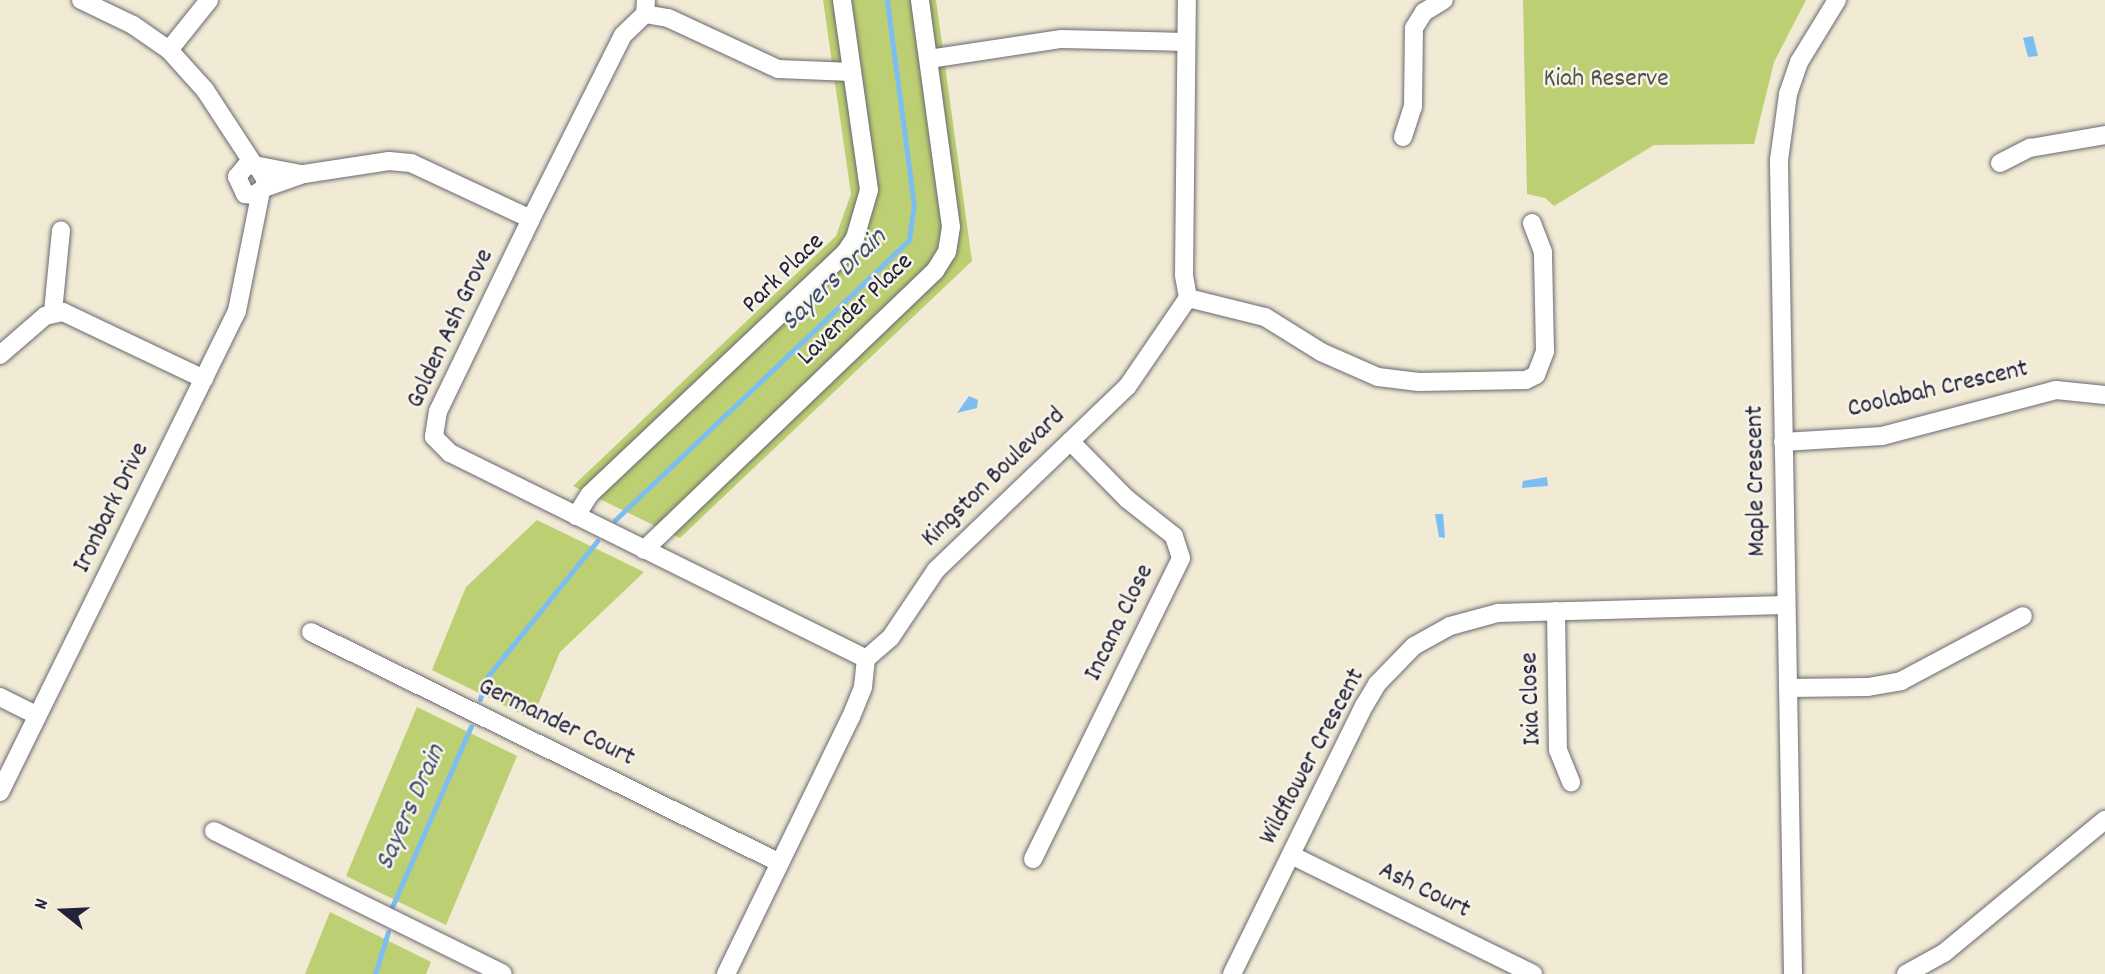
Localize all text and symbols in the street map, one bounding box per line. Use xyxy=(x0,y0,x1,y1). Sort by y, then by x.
park label: Kiah Reserve xyxy=(1543,64,1669,96)
water label: Sayers Drain xyxy=(775,222,895,340)
street label: Park Place xyxy=(736,227,832,321)
street label: Golden Ash Grove xyxy=(400,244,502,414)
street label: Lavender Place xyxy=(792,247,920,373)
street label: Coolabah Crescent xyxy=(1845,354,2031,426)
street label: Kingston Boulevard xyxy=(916,402,1072,554)
street label: Maple Crescent xyxy=(1740,405,1774,557)
street label: Ironbark Drive xyxy=(67,438,157,578)
street label: Incana Close xyxy=(1078,560,1162,686)
street label: Ixia Close xyxy=(1515,652,1549,746)
street label: Wildflower Crescent xyxy=(1254,664,1372,850)
street label: Germander Court xyxy=(473,672,639,774)
water label: Sayers Drain xyxy=(369,740,455,876)
street label: Ash Court xyxy=(1373,856,1475,926)
north arrow xyxy=(28,876,98,946)
text: N xyxy=(28,896,57,913)

